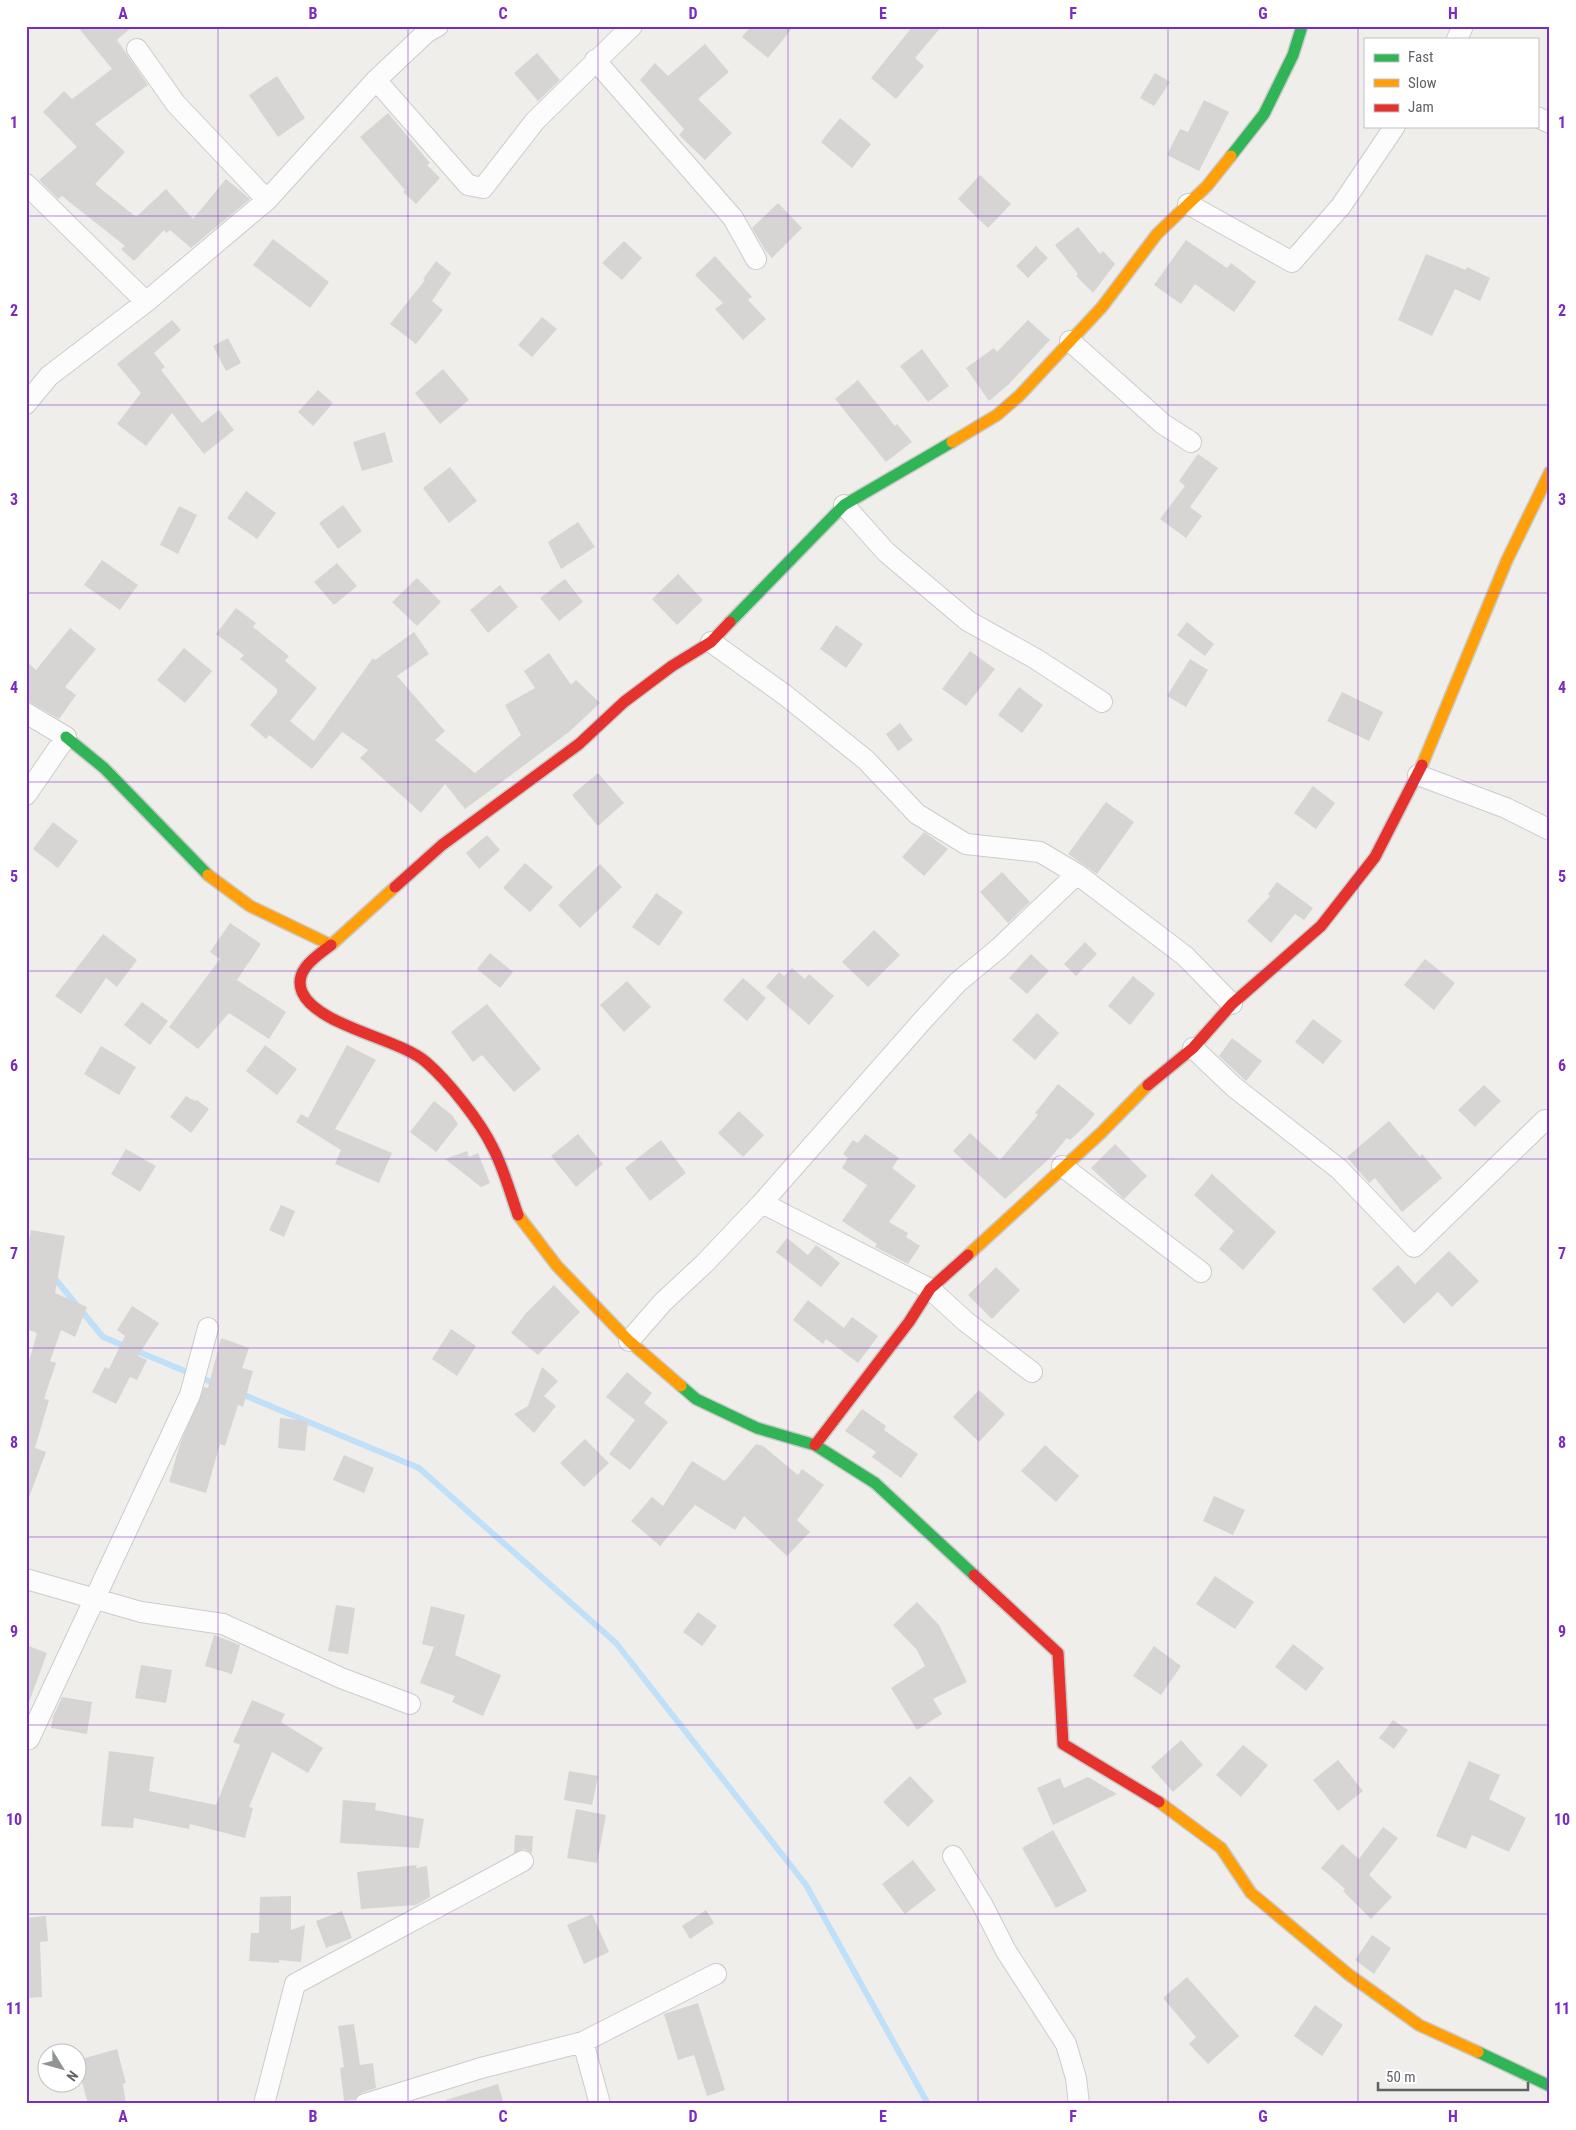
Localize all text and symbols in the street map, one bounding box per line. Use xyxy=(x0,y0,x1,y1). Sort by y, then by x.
text: A xyxy=(118,4,128,23)
text: B xyxy=(309,4,318,23)
text: C xyxy=(498,4,508,23)
text: D xyxy=(688,4,698,23)
text: E xyxy=(879,4,887,23)
text: F xyxy=(1069,4,1077,23)
text: G xyxy=(1258,4,1268,23)
text: H xyxy=(1448,4,1458,23)
legend xyxy=(1364,38,1538,128)
text: Fast xyxy=(1408,48,1433,66)
text: Slow xyxy=(1408,74,1437,92)
text: Jam xyxy=(1408,98,1434,116)
text: 1 xyxy=(10,113,18,132)
text: 1 xyxy=(1558,113,1566,132)
text: 2 xyxy=(10,301,18,320)
text: 2 xyxy=(1558,301,1566,320)
text: 3 xyxy=(10,490,18,509)
text: 3 xyxy=(1558,490,1566,509)
text: 4 xyxy=(10,678,18,697)
text: 4 xyxy=(1558,678,1566,697)
text: 5 xyxy=(10,867,18,886)
text: 5 xyxy=(1558,867,1566,886)
text: 6 xyxy=(10,1056,18,1075)
text: 6 xyxy=(1558,1056,1566,1075)
text: 7 xyxy=(10,1244,18,1263)
text: 7 xyxy=(1558,1244,1566,1263)
text: 8 xyxy=(10,1433,18,1452)
text: 8 xyxy=(1558,1433,1566,1452)
text: 9 xyxy=(10,1622,18,1641)
text: 9 xyxy=(1558,1622,1566,1641)
text: 10 xyxy=(6,1810,22,1829)
text: 10 xyxy=(1554,1810,1570,1829)
text: 11 xyxy=(6,1999,22,2018)
text: 11 xyxy=(1554,1999,1570,2018)
north arrow xyxy=(38,2042,88,2092)
scale bar xyxy=(1378,2060,1528,2092)
text: N xyxy=(63,2068,81,2084)
text: 50 m xyxy=(1386,2068,1416,2086)
text: A xyxy=(118,2107,128,2126)
text: B xyxy=(309,2107,318,2126)
text: C xyxy=(498,2107,508,2126)
text: D xyxy=(688,2107,698,2126)
text: E xyxy=(879,2107,887,2126)
text: F xyxy=(1069,2107,1077,2126)
text: G xyxy=(1258,2107,1268,2126)
text: H xyxy=(1448,2107,1458,2126)

